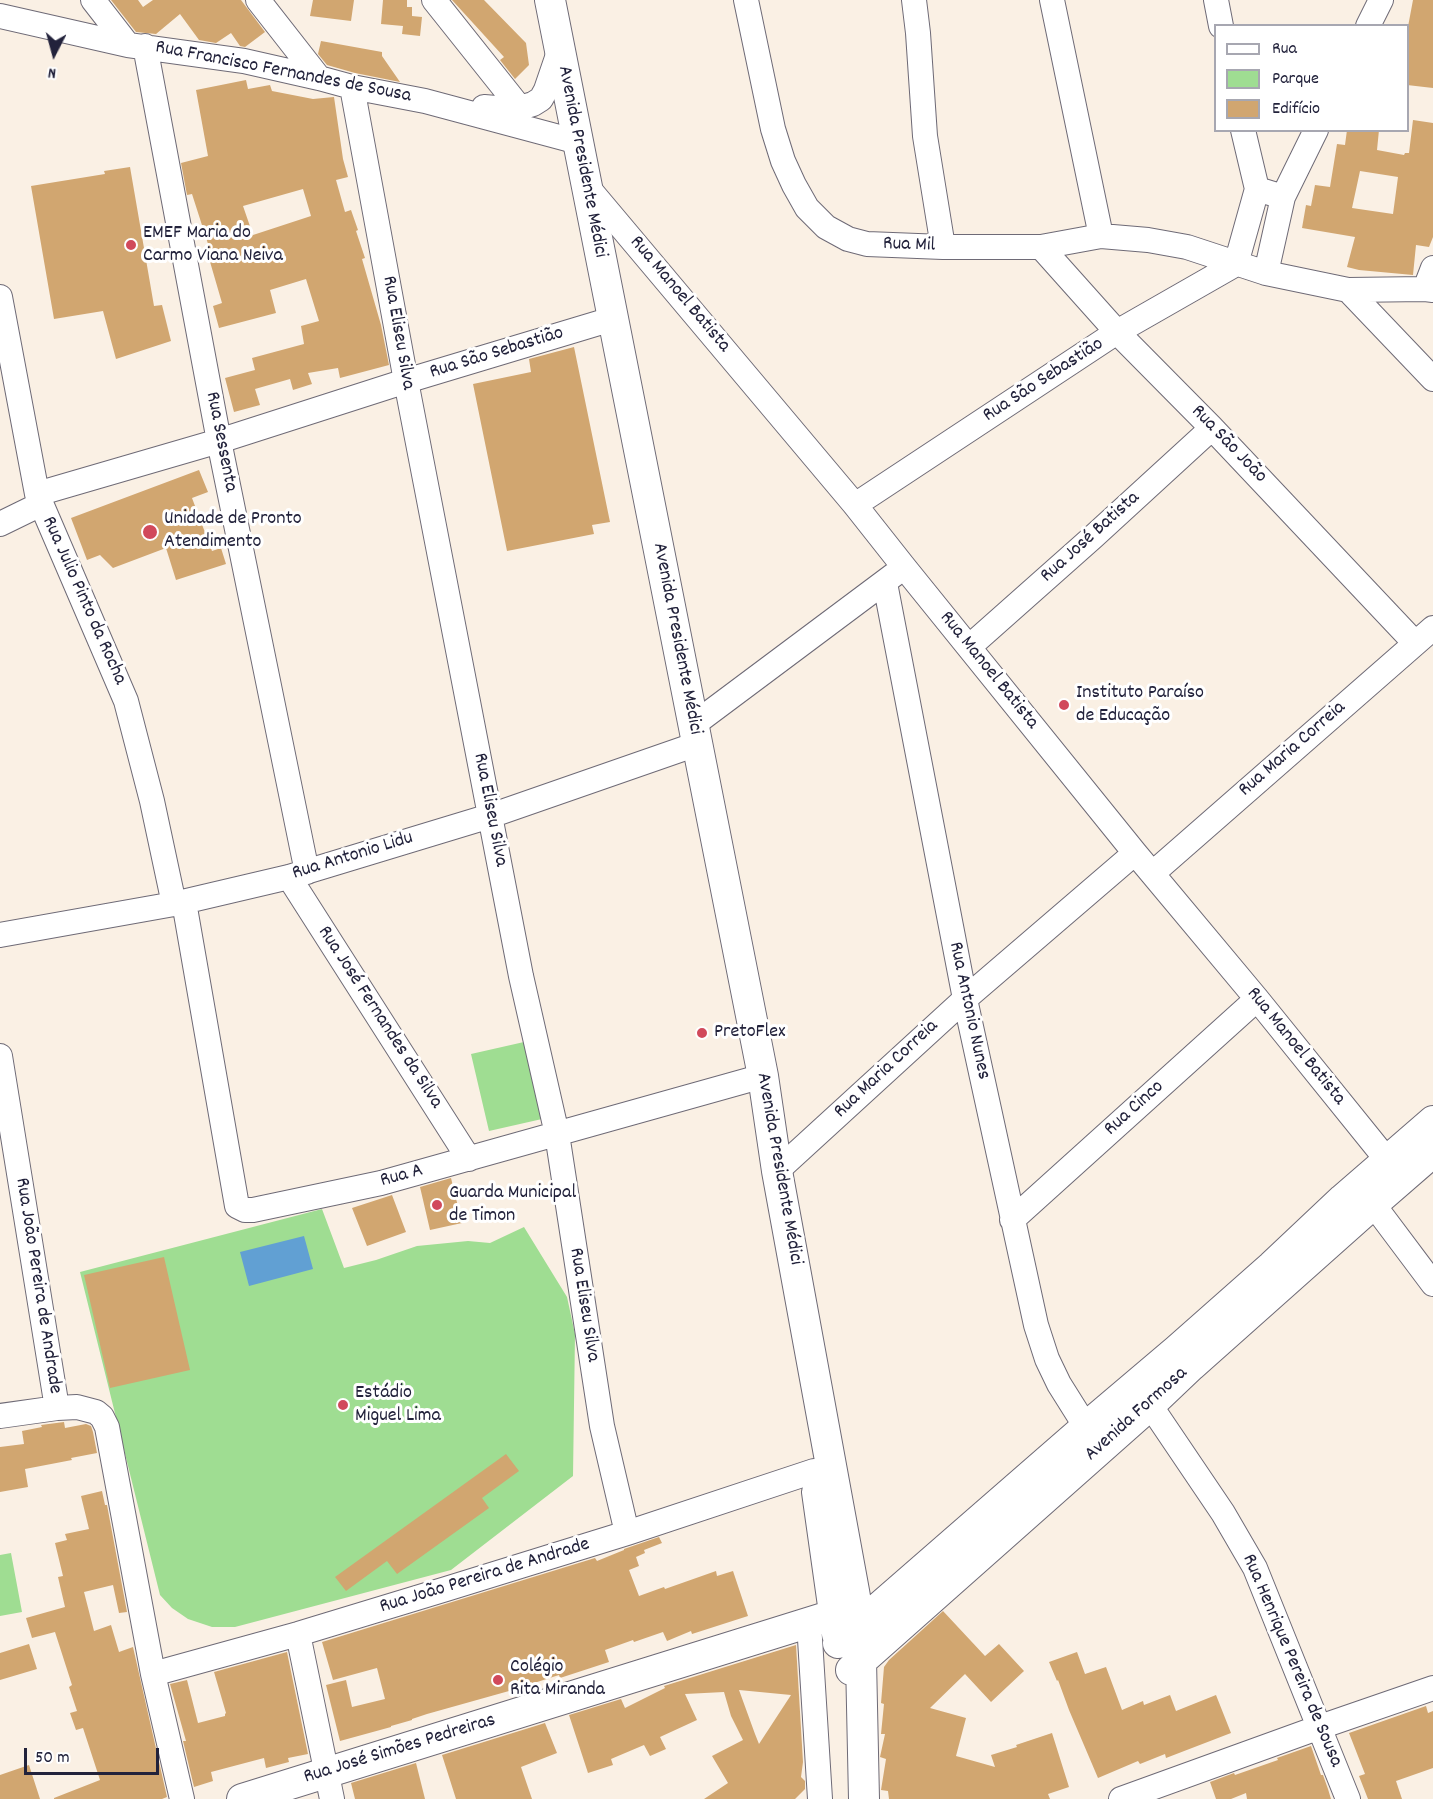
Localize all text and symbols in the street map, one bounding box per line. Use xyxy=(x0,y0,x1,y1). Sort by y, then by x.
north arrow xyxy=(24,24,84,84)
legend xyxy=(1214,24,1409,132)
street label: Rua Francisco Fernandes de Sousa xyxy=(153,36,413,110)
text: Rua xyxy=(1272,37,1297,62)
text: N xyxy=(47,61,57,84)
street label: Avenida Presidente Médici xyxy=(551,64,611,260)
text: Parque xyxy=(1272,67,1319,92)
text: Edifício xyxy=(1272,97,1320,122)
place label: EMEF Maria do Carmo Viana Neiva xyxy=(143,222,283,269)
street label: Rua Manoel Batista xyxy=(623,232,735,358)
street label: Rua Mil xyxy=(882,233,936,259)
marker: EMEF Maria do Carmo Viana Neiva xyxy=(124,238,138,252)
street label: Rua Eliseu Silva xyxy=(375,274,419,392)
street label: Rua São Sebastião xyxy=(427,322,567,386)
street label: Rua São Sebastião xyxy=(979,333,1109,429)
street label: Rua Sessenta xyxy=(199,390,241,494)
street label: Rua São João xyxy=(1185,401,1271,489)
street label: Rua José Batista xyxy=(1036,487,1146,589)
place label: Unidade de Pronto Atendimento xyxy=(164,508,302,555)
street label: Rua Julio Pinto da Rocha xyxy=(35,513,131,689)
marker: Unidade de Pronto Atendimento xyxy=(141,523,159,541)
street label: Avenida Presidente Médici xyxy=(646,541,706,737)
street label: Rua Manoel Batista xyxy=(933,607,1043,735)
place label: Instituto Paraíso de Educação xyxy=(1076,682,1204,729)
street label: Rua Maria Correia xyxy=(1235,697,1351,803)
marker: Instituto Paraíso de Educação xyxy=(1057,698,1071,712)
street label: Rua Eliseu Silva xyxy=(466,751,512,869)
street label: Rua Antonio Lidu xyxy=(290,827,416,887)
street label: Rua José Fernandes da Silva xyxy=(311,922,447,1114)
street label: Rua Antonio Nunes xyxy=(942,940,994,1082)
street label: Rua Manoel Batista xyxy=(1240,983,1350,1111)
street label: Rua Maria Correia xyxy=(830,1016,944,1124)
place label: PretoFlex xyxy=(714,1021,785,1045)
marker: PretoFlex xyxy=(695,1026,709,1040)
street label: Avenida Presidente Médici xyxy=(749,1071,807,1267)
street label: Rua Cinco xyxy=(1100,1076,1170,1142)
street label: Rua A xyxy=(378,1160,426,1194)
street label: Rua João Pereira de Andrade xyxy=(8,1176,66,1396)
place label: Guarda Municipal de Timon xyxy=(449,1182,576,1229)
marker: Guarda Municipal de Timon xyxy=(430,1198,444,1212)
street label: Rua Eliseu Silva xyxy=(562,1246,604,1364)
street label: Avenida Formosa xyxy=(1081,1363,1193,1467)
place label: Estádio Miguel Lima xyxy=(355,1382,441,1429)
marker: Estádio Miguel Lima xyxy=(336,1398,350,1412)
street label: Rua João Pereira de Andrade xyxy=(377,1534,593,1620)
street label: Rua Henrique Pereira de Sousa xyxy=(1235,1551,1347,1771)
place label: Colégio Rita Miranda xyxy=(510,1656,605,1703)
marker: Colégio Rita Miranda xyxy=(491,1673,505,1687)
street label: Rua José Simões Pedreiras xyxy=(301,1709,499,1791)
scale bar xyxy=(27,1736,162,1774)
text: 50 m xyxy=(35,1746,70,1771)

